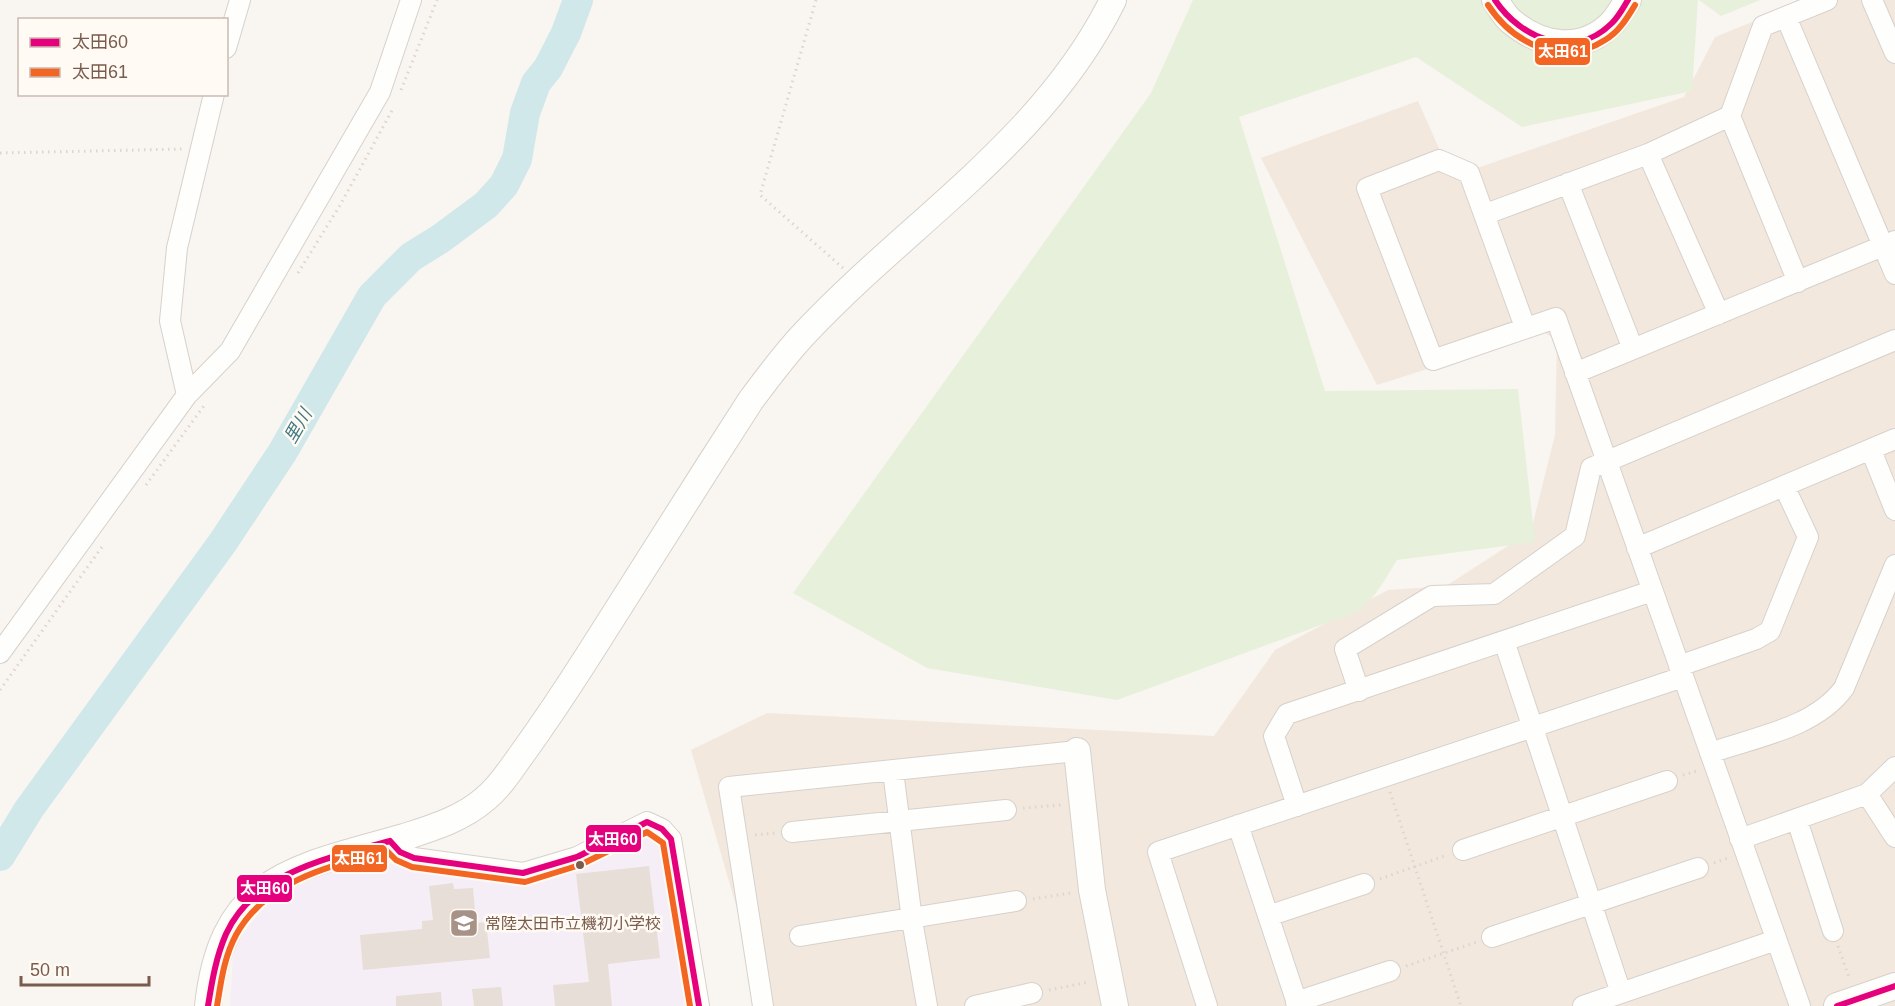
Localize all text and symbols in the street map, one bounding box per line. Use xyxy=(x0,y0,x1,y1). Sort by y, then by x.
legend xyxy=(18,18,228,96)
text: 太田60 xyxy=(72,32,128,52)
line badge: 太田61 xyxy=(1534,37,1591,66)
text: 太田61 xyxy=(1538,43,1588,60)
text: 太田61 xyxy=(72,62,128,82)
water label: 里川 xyxy=(280,404,317,447)
line badge: 太田60 xyxy=(585,824,642,853)
text: 太田60 xyxy=(588,831,638,848)
line badge: 太田61 xyxy=(331,844,388,873)
text: 太田61 xyxy=(334,850,384,867)
unlabelled marker xyxy=(574,859,586,871)
line badge: 太田60 xyxy=(236,874,293,903)
text: 太田60 xyxy=(240,880,290,897)
school or university icon: 常陸太田市立機初小学校 xyxy=(448,907,480,939)
place label: 常陸太田市立機初小学校 xyxy=(485,915,661,932)
scale bar xyxy=(21,949,148,987)
text: 50 m xyxy=(30,960,70,980)

